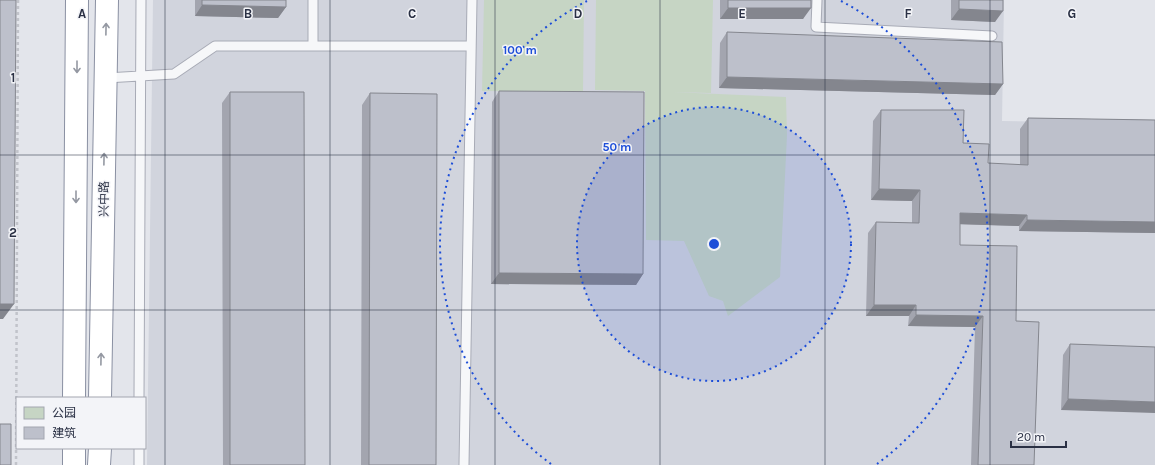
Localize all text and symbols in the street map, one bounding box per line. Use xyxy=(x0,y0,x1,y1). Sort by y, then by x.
text: A xyxy=(78,6,86,21)
text: B xyxy=(244,6,252,21)
text: C xyxy=(408,6,416,21)
text: D xyxy=(574,6,583,21)
text: E xyxy=(738,6,746,21)
text: F xyxy=(904,6,912,21)
text: G xyxy=(1068,6,1076,21)
one-way arrow xyxy=(103,23,110,36)
text: 100 m xyxy=(503,43,537,57)
one-way arrow xyxy=(73,60,81,73)
text: 1 xyxy=(11,70,15,85)
text: 50 m xyxy=(603,140,632,154)
one-way arrow xyxy=(101,153,108,166)
street label: 兴中路 xyxy=(97,181,111,217)
one-way arrow xyxy=(72,190,80,203)
text: 2 xyxy=(9,225,17,240)
centre of rings xyxy=(707,237,721,251)
one-way arrow xyxy=(97,353,105,366)
legend xyxy=(16,397,146,449)
text: 公园 xyxy=(52,406,76,420)
scale bar xyxy=(1011,423,1066,449)
text: 建筑 xyxy=(52,426,76,440)
text: 20 m xyxy=(1017,430,1045,444)

